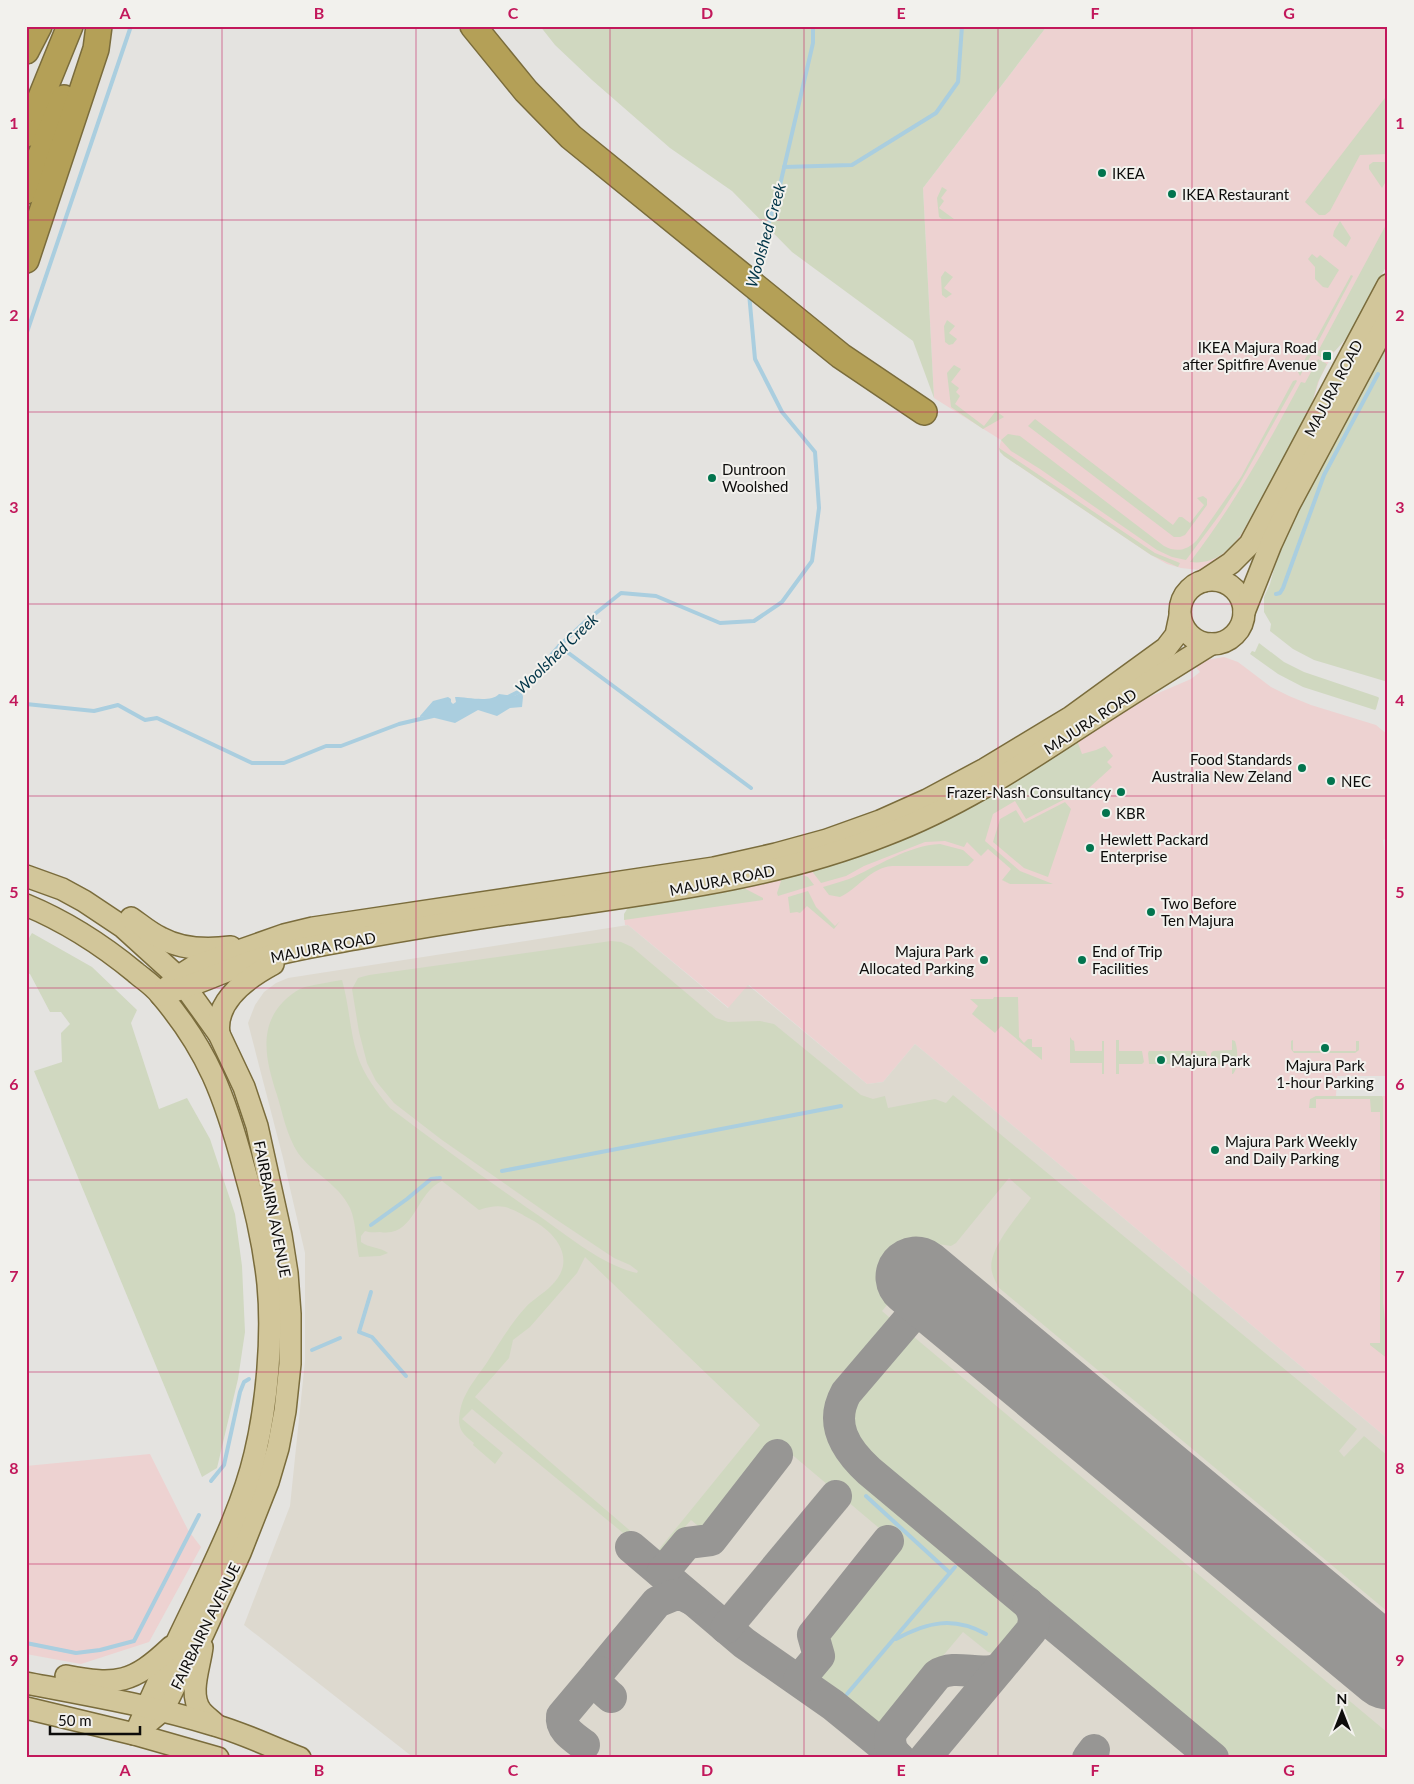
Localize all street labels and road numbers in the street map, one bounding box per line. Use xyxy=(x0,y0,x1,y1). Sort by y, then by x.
street label: MAJURA ROAD xyxy=(1300,337,1366,439)
street label: MAJURA ROAD xyxy=(1040,684,1140,758)
street label: MAJURA ROAD xyxy=(668,861,776,899)
street label: MAJURA ROAD xyxy=(269,928,377,966)
street label: FAIRBAIRN AVENUE xyxy=(251,1139,295,1279)
street label: FAIRBAIRN AVENUE xyxy=(166,1560,244,1692)

